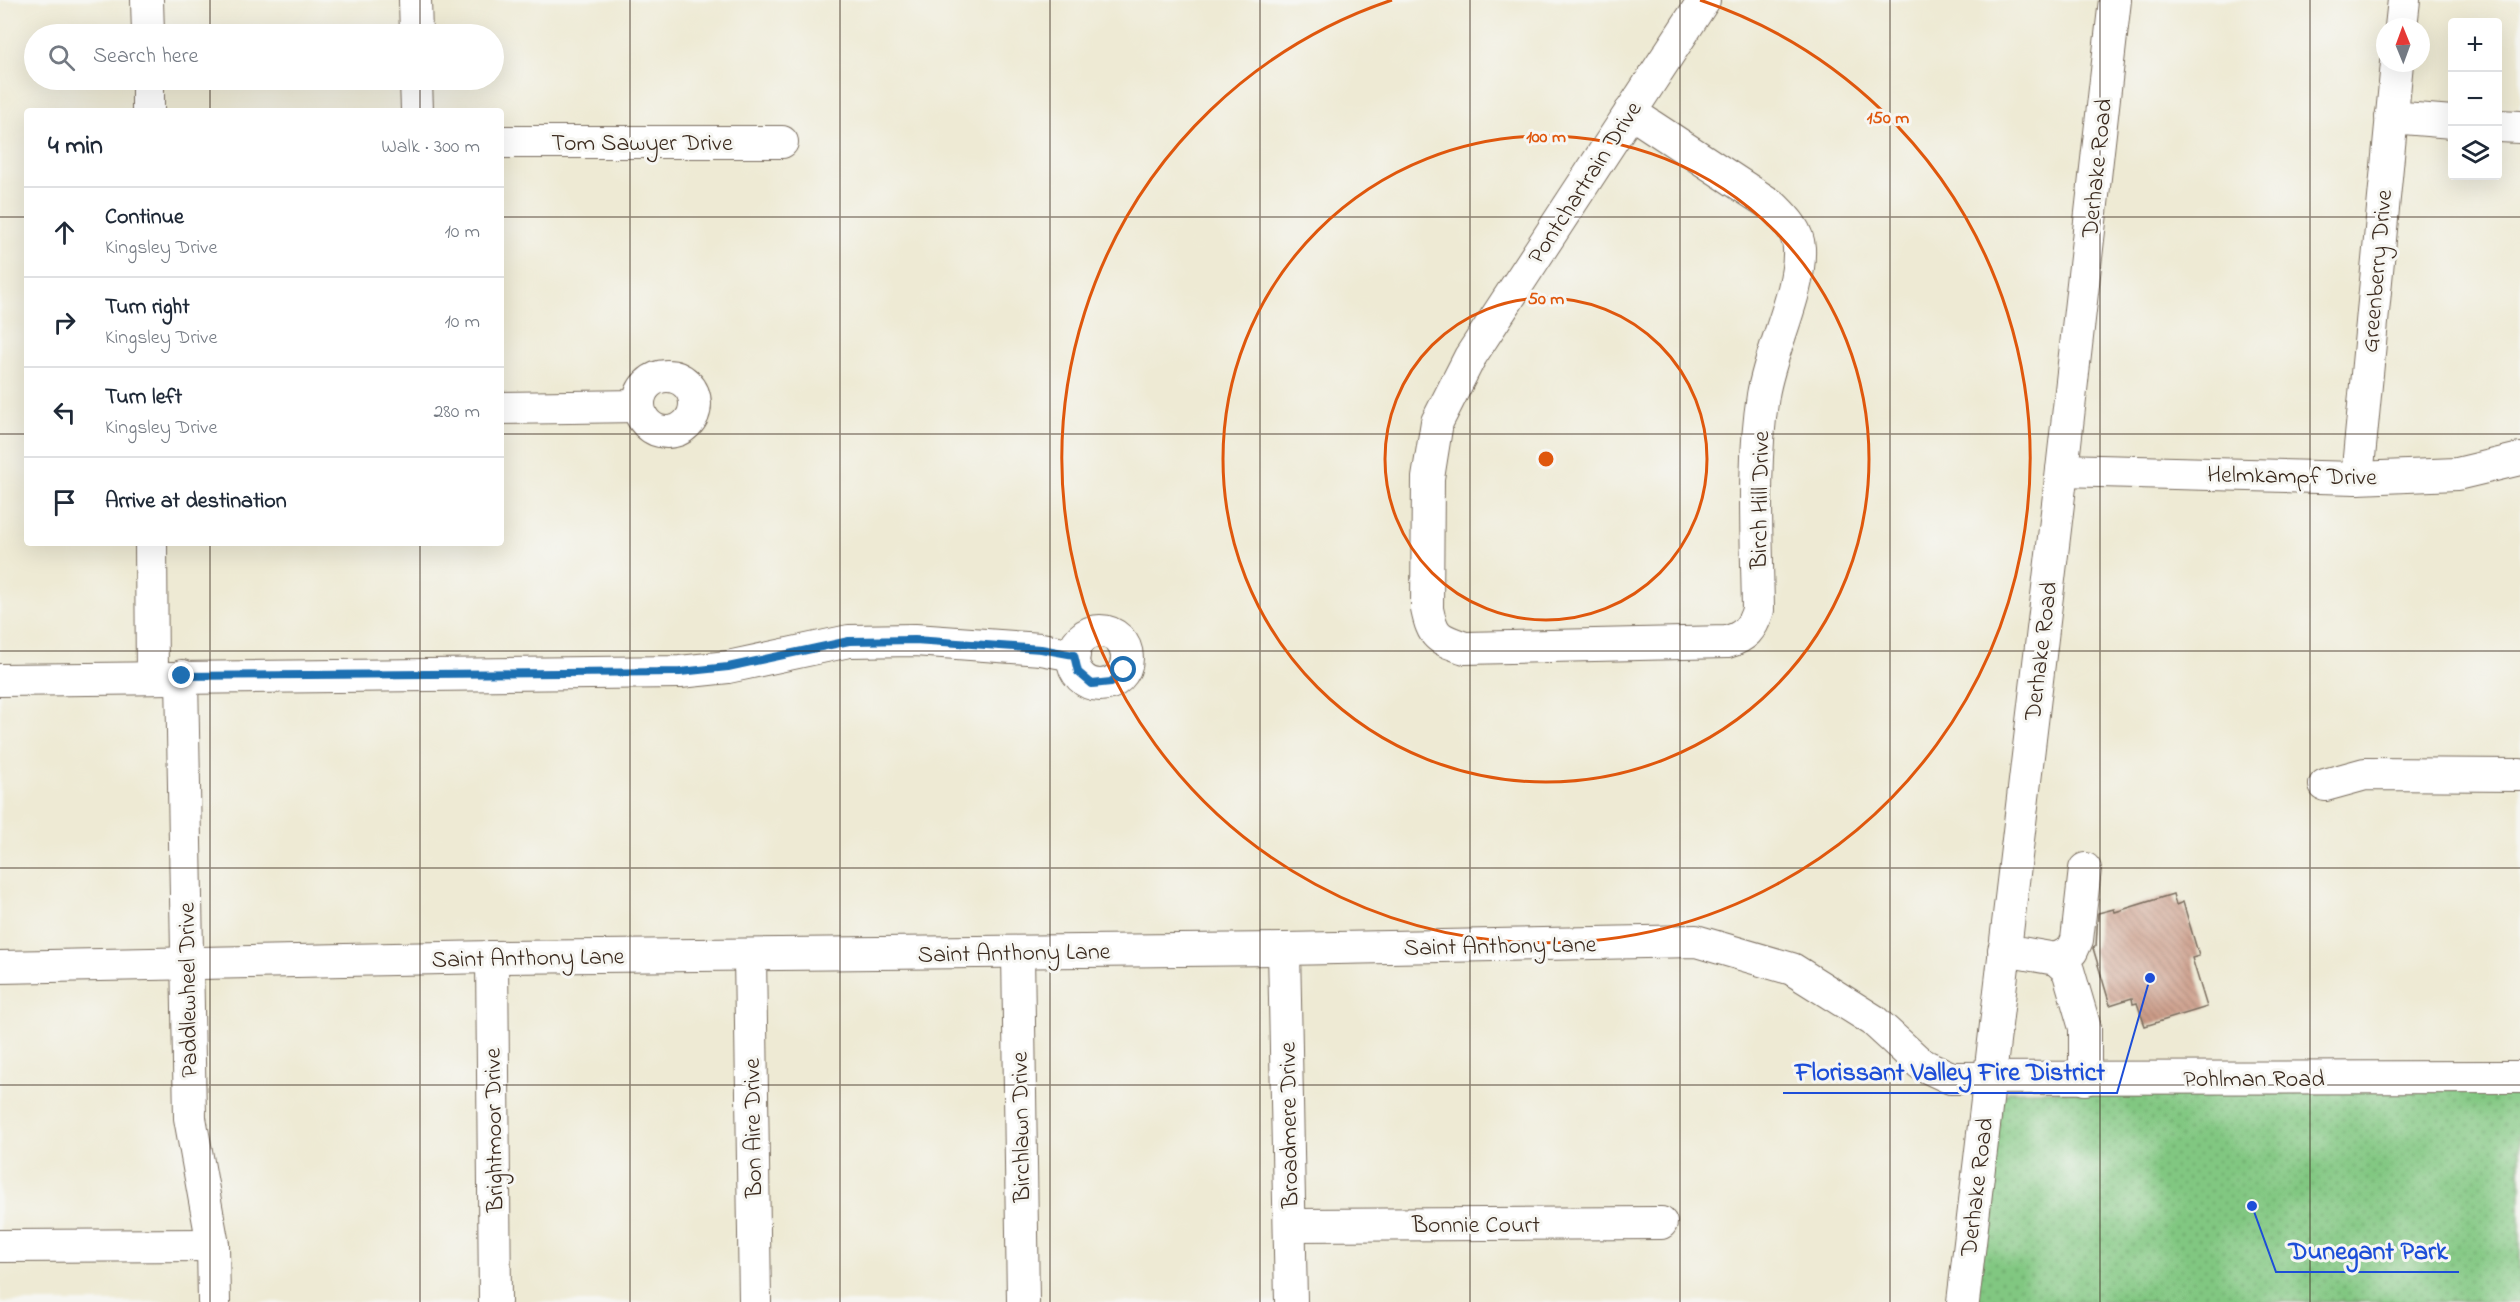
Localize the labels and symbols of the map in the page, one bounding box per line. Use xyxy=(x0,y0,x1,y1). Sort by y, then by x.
north arrow xyxy=(2376,18,2430,72)
street label: Pontchartrain Drive xyxy=(1520,95,1652,272)
street label: Derhake Road xyxy=(2074,96,2123,241)
text: 150 m xyxy=(1867,106,1909,132)
text: 100 m xyxy=(1526,125,1566,151)
street label: Tom Sawyer Drive xyxy=(551,127,733,163)
street label: Greenberry Drive xyxy=(2354,188,2404,354)
text: 50 m xyxy=(1528,287,1564,313)
street label: Birch Hill Drive xyxy=(1743,430,1780,571)
centre of rings xyxy=(1536,449,1556,469)
street label: Helmkampf Drive xyxy=(2207,459,2377,496)
street label: Derhake Road xyxy=(2016,579,2068,724)
route start xyxy=(1110,656,1136,682)
route end xyxy=(168,662,194,688)
street label: Paddlewheel Drive xyxy=(170,902,209,1078)
street label: Saint Anthony Lane xyxy=(1403,928,1597,968)
street label: Saint Anthony Lane xyxy=(917,935,1111,975)
street label: Saint Anthony Lane xyxy=(431,940,625,980)
street label: Broadmere Drive xyxy=(1272,1041,1309,1209)
street label: Brightmoor Drive xyxy=(477,1047,514,1213)
callout: Florissant Valley Fire District xyxy=(1783,1049,2117,1093)
street label: Birchlawn Drive xyxy=(1004,1051,1041,1204)
text: Florissant Valley Fire District xyxy=(1793,1055,2105,1093)
street label: Bon Aire Drive xyxy=(736,1057,773,1199)
street label: Pohlman Road xyxy=(2183,1063,2325,1098)
street label: Derhake Road xyxy=(1952,1115,2004,1260)
street label: Bonnie Court xyxy=(1411,1209,1540,1244)
callout: Dunegant Park xyxy=(2276,1228,2459,1272)
text: Dunegant Park xyxy=(2287,1234,2448,1273)

